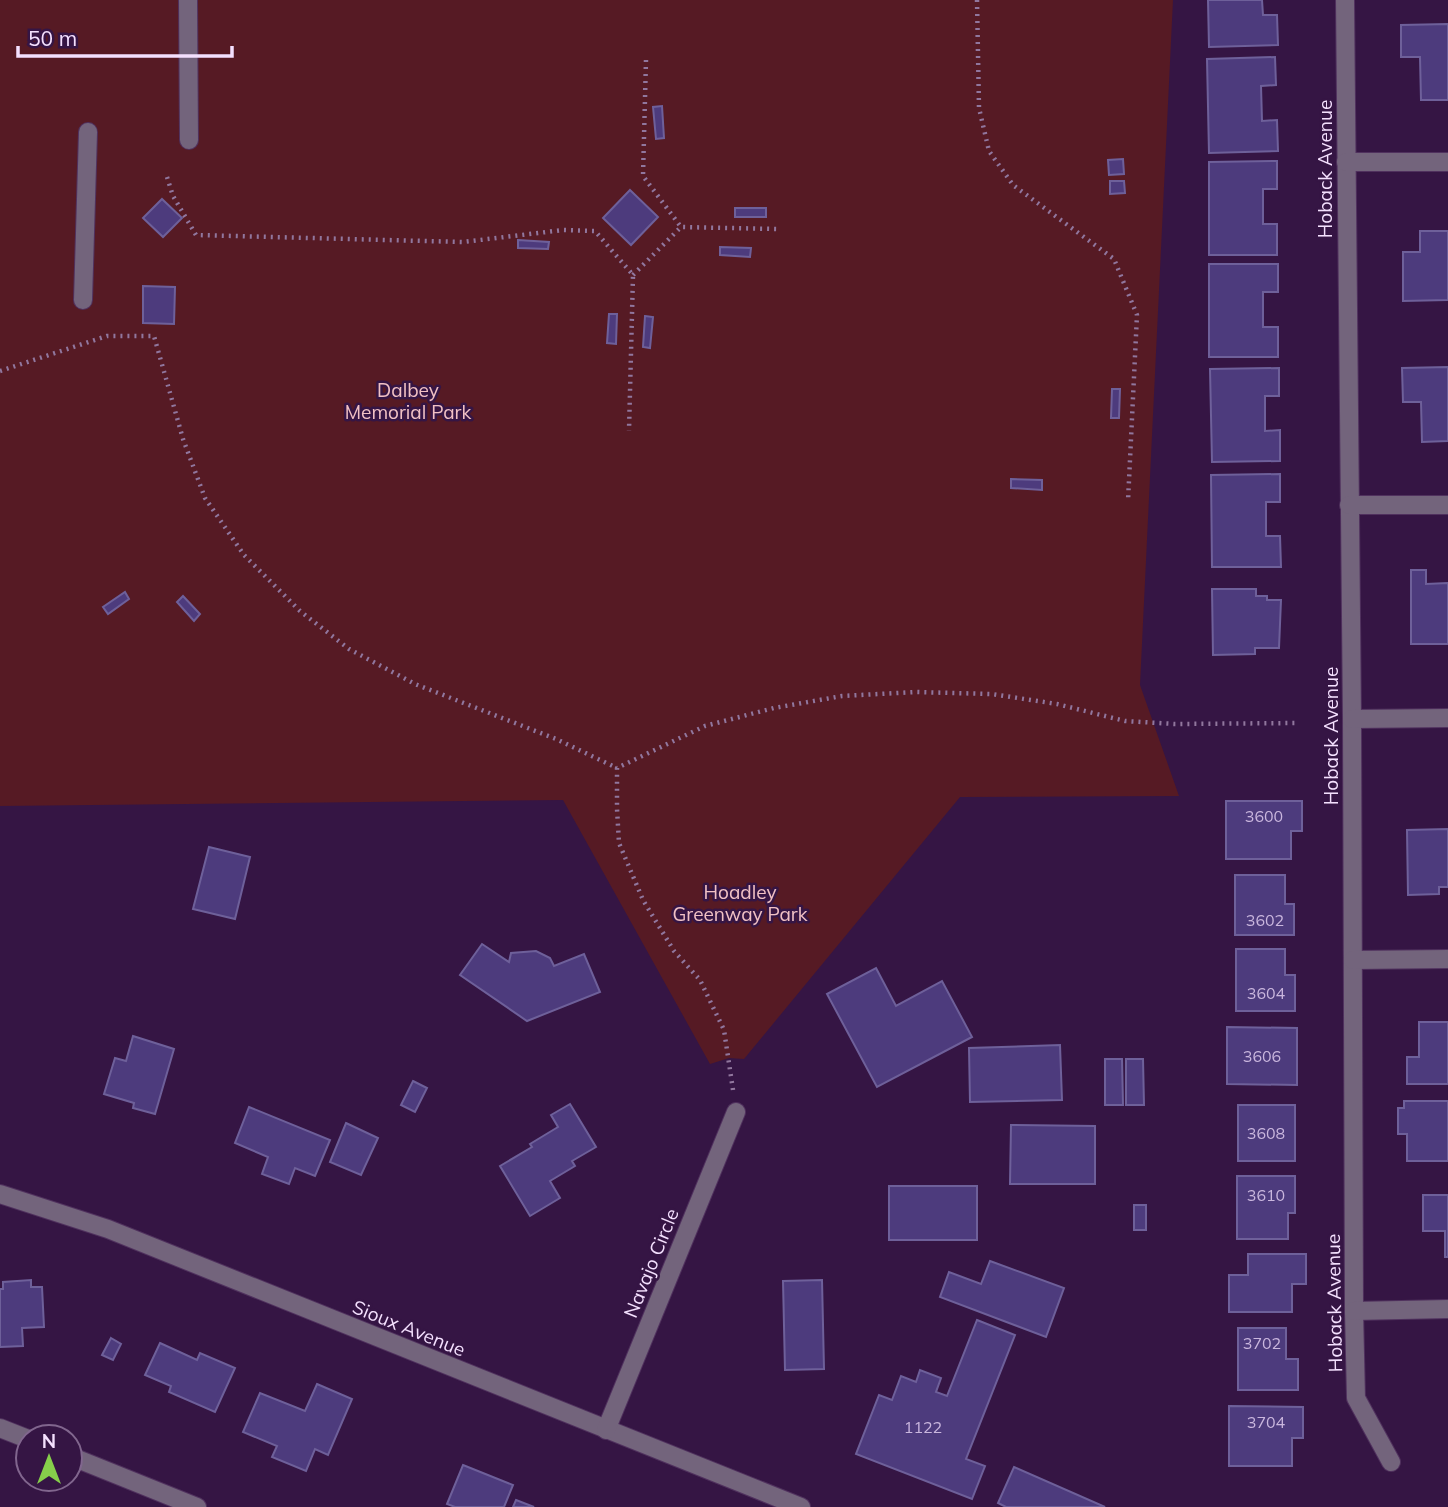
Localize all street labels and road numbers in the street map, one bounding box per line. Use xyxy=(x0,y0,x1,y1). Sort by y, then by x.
street label: Hoback Avenue xyxy=(1313,100,1337,238)
street label: Hoback Avenue xyxy=(1319,667,1343,805)
street label: Navajo Circle xyxy=(618,1205,684,1321)
street label: Hoback Avenue xyxy=(1321,1234,1347,1372)
street label: Sioux Avenue xyxy=(349,1294,469,1362)

